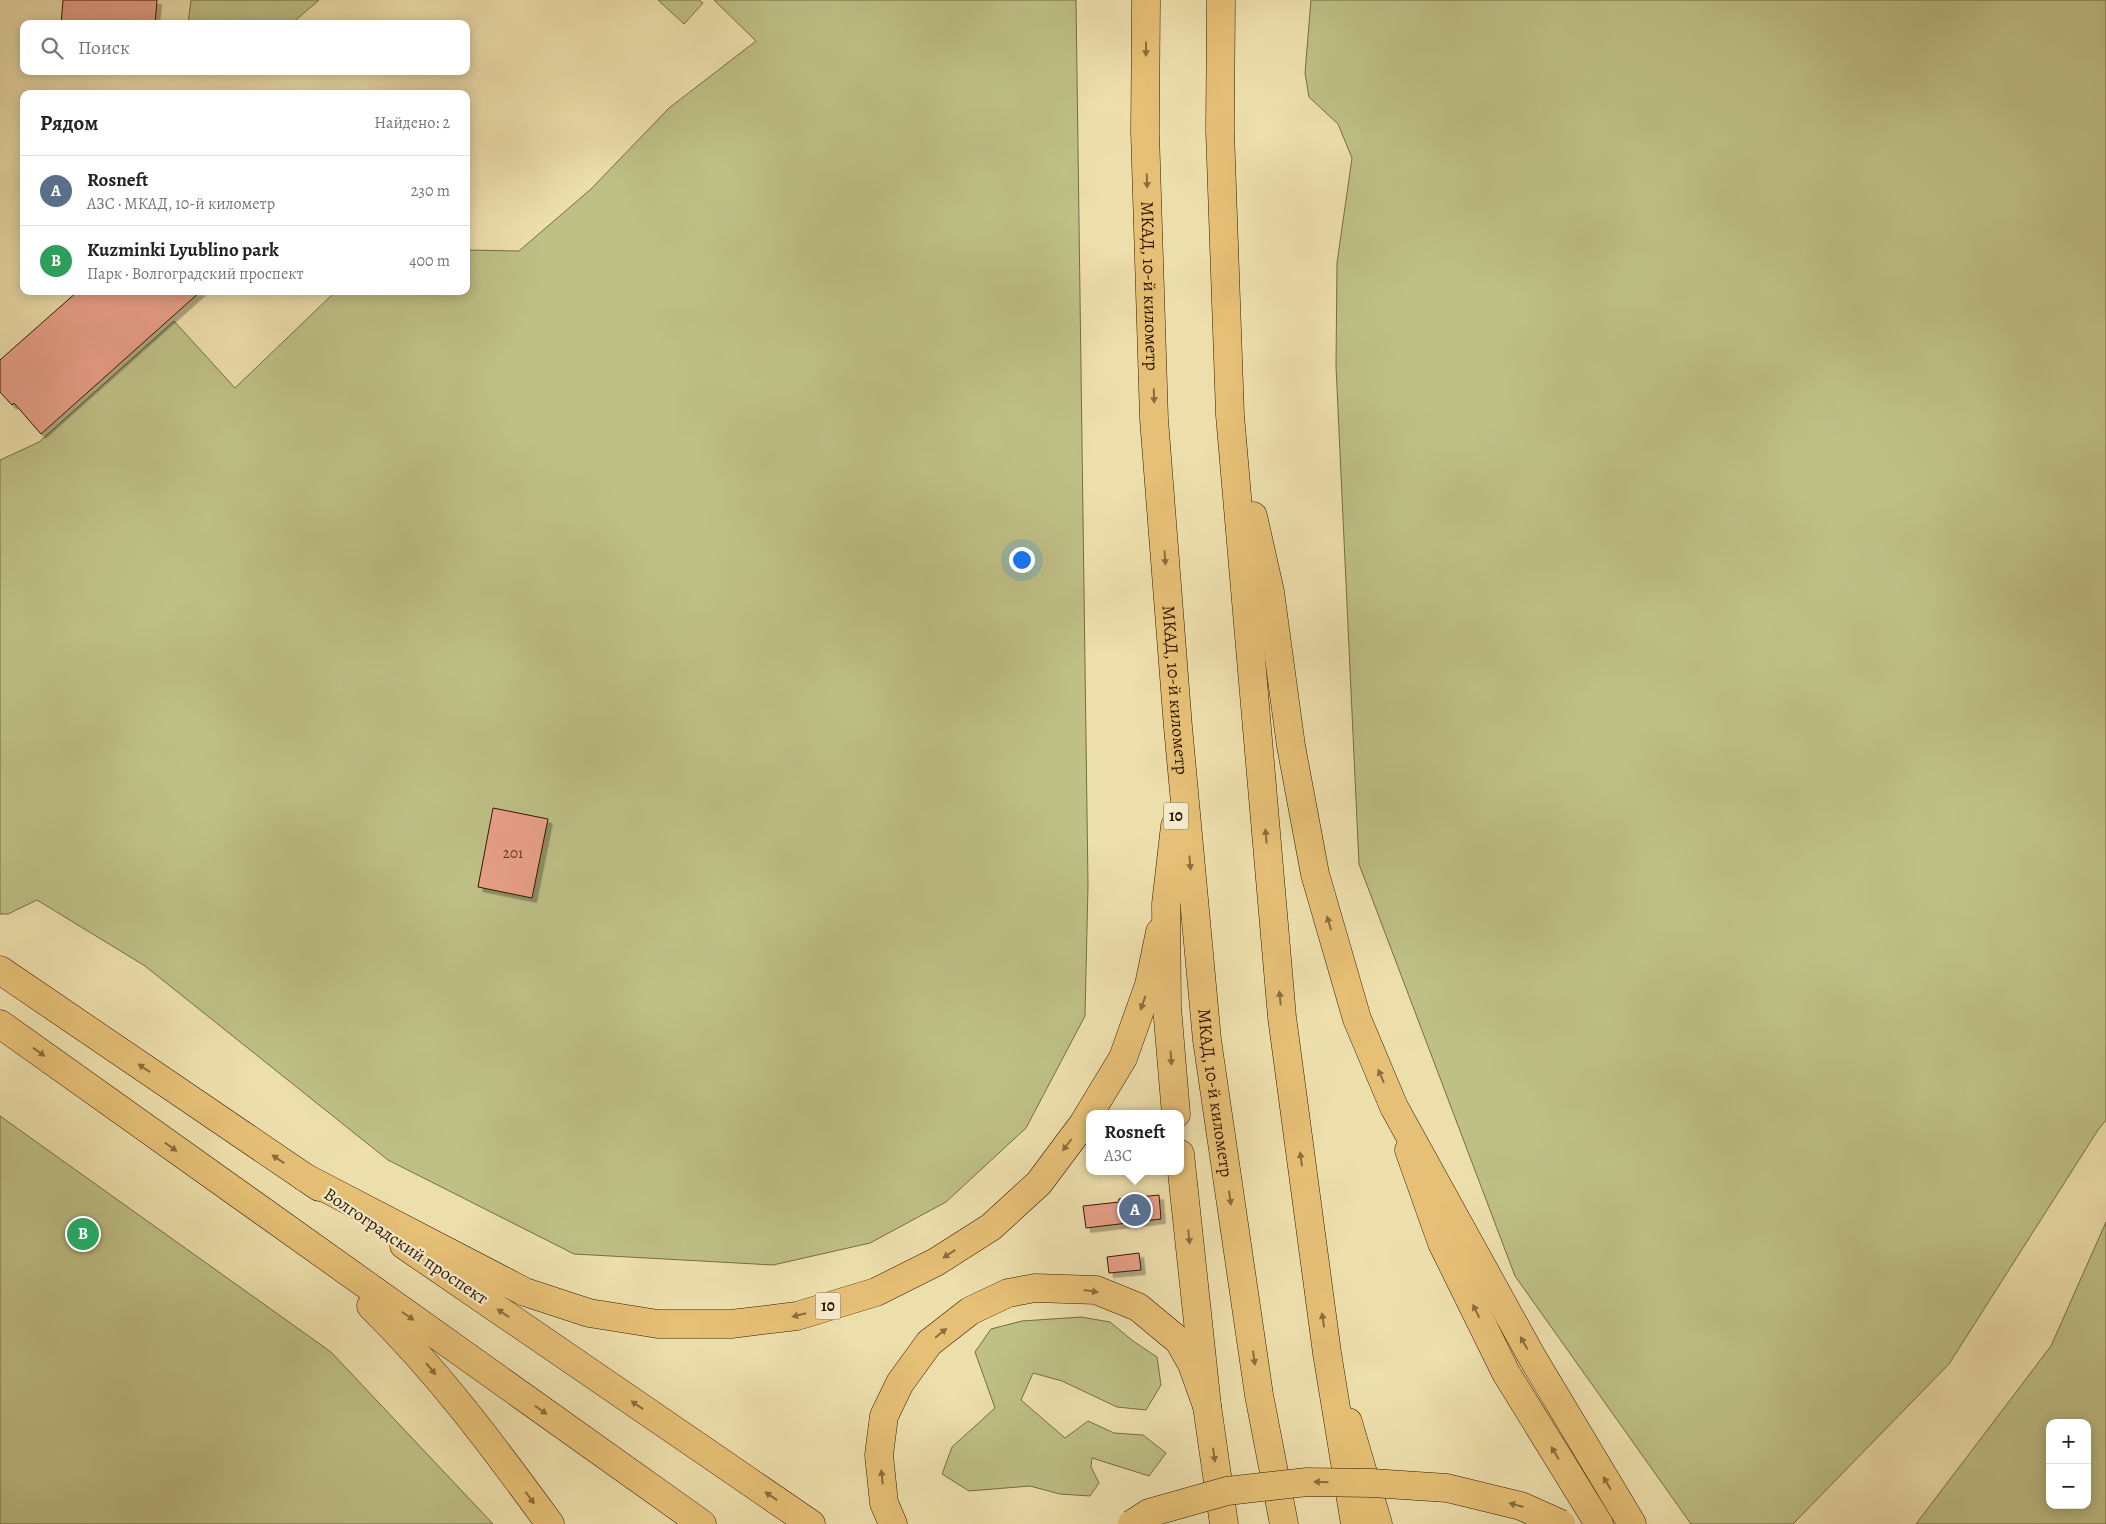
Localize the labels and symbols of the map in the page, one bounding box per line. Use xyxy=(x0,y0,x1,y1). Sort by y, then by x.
one-way arrow xyxy=(1142,41,1150,57)
one-way arrow xyxy=(1143,173,1151,189)
street label: МКАД, 10-й километр xyxy=(1135,201,1164,371)
one-way arrow xyxy=(1150,388,1158,404)
your location xyxy=(1009,547,1035,573)
one-way arrow xyxy=(1161,550,1169,566)
street label: МКАД, 10-й километр xyxy=(1157,604,1194,776)
road number: 10 xyxy=(1164,802,1188,829)
one-way arrow xyxy=(1262,828,1270,844)
house number: 201 xyxy=(503,843,523,863)
one-way arrow xyxy=(1186,855,1194,871)
one-way arrow xyxy=(1325,915,1333,930)
one-way arrow xyxy=(1276,990,1284,1006)
one-way arrow xyxy=(1139,995,1146,1010)
street label: МКАД, 10-й километр xyxy=(1192,1008,1239,1179)
one-way arrow xyxy=(33,1047,46,1057)
one-way arrow xyxy=(1167,1050,1175,1066)
one-way arrow xyxy=(137,1063,151,1073)
one-way arrow xyxy=(1377,1068,1385,1083)
one-way arrow xyxy=(1062,1138,1073,1151)
one-way arrow xyxy=(164,1142,178,1152)
one-way arrow xyxy=(1297,1151,1305,1167)
one-way arrow xyxy=(272,1154,285,1164)
street label: Волгоградский проспект xyxy=(319,1182,493,1310)
one-way arrow xyxy=(1226,1190,1234,1206)
pin: A xyxy=(1119,1191,1151,1229)
pin: B xyxy=(67,1215,99,1253)
one-way arrow xyxy=(1185,1229,1193,1245)
one-way arrow xyxy=(942,1249,955,1258)
one-way arrow xyxy=(1083,1287,1099,1295)
road number: 10 xyxy=(816,1292,840,1320)
one-way arrow xyxy=(1472,1304,1480,1319)
one-way arrow xyxy=(496,1308,509,1318)
one-way arrow xyxy=(401,1311,415,1321)
one-way arrow xyxy=(791,1311,806,1319)
one-way arrow xyxy=(1319,1312,1327,1328)
one-way arrow xyxy=(934,1328,947,1339)
one-way arrow xyxy=(1520,1335,1528,1350)
one-way arrow xyxy=(1250,1351,1258,1367)
one-way arrow xyxy=(425,1363,437,1375)
one-way arrow xyxy=(630,1400,643,1410)
one-way arrow xyxy=(534,1405,548,1415)
one-way arrow xyxy=(1210,1447,1218,1463)
one-way arrow xyxy=(1550,1447,1559,1460)
one-way arrow xyxy=(878,1469,886,1485)
one-way arrow xyxy=(1602,1476,1611,1489)
one-way arrow xyxy=(1313,1478,1329,1486)
one-way arrow xyxy=(525,1491,536,1504)
one-way arrow xyxy=(764,1491,777,1501)
one-way arrow xyxy=(1509,1501,1524,1509)

